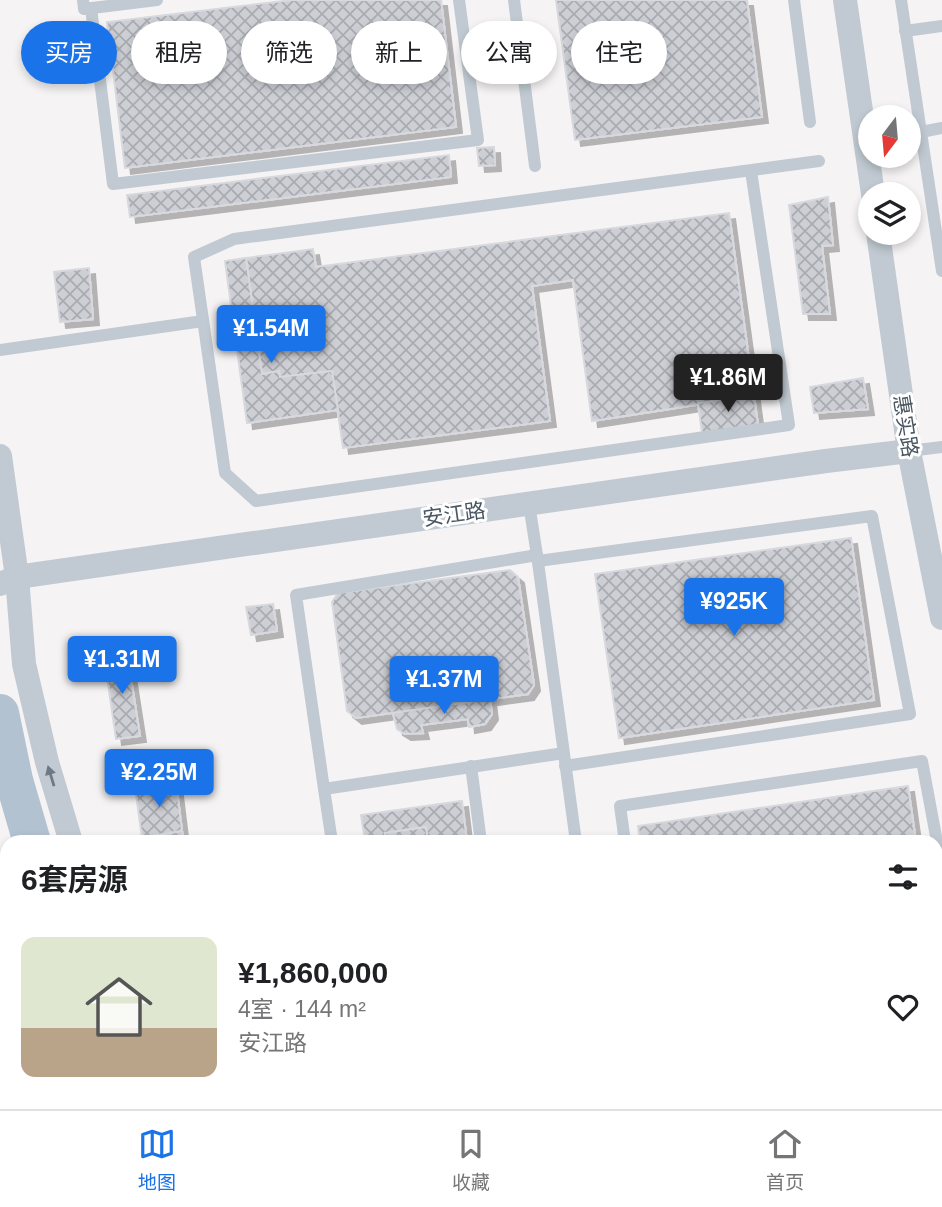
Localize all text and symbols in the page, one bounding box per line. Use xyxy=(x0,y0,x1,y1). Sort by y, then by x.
chip: 买房 xyxy=(21,21,117,84)
chip: 租房 xyxy=(131,21,227,84)
chip: 筛选 xyxy=(241,21,337,84)
chip: 新上 xyxy=(351,21,447,84)
chip: 公寓 xyxy=(461,21,557,84)
chip: 住宅 xyxy=(571,21,667,84)
north arrow xyxy=(858,105,920,168)
map controls xyxy=(858,105,921,245)
button: layers xyxy=(858,182,921,245)
pin: ¥1.54M xyxy=(214,306,328,365)
text: ¥1.54M xyxy=(233,315,309,341)
pin: ¥1.86M xyxy=(671,354,785,414)
text: ¥1.86M xyxy=(690,364,766,390)
street label: 惠实路 xyxy=(890,393,922,459)
street label: 安江路 xyxy=(421,498,487,530)
pin: ¥925K xyxy=(685,578,783,638)
text: ¥925K xyxy=(700,588,768,614)
pin: ¥1.31M xyxy=(65,636,179,696)
text: ¥1.31M xyxy=(84,646,160,672)
pin: ¥1.37M xyxy=(387,656,501,716)
text: ¥1.37M xyxy=(406,666,482,692)
pin: ¥2.25M xyxy=(102,750,216,809)
text: ¥2.25M xyxy=(121,759,197,785)
one-way arrow xyxy=(46,766,56,787)
icon: filters xyxy=(884,858,922,896)
text: 6套房源 xyxy=(21,863,128,896)
text: ¥1,860,000 xyxy=(238,956,388,989)
icon: home xyxy=(77,965,161,1049)
icon: heart xyxy=(884,988,922,1026)
text: 4室 · 144 m² xyxy=(238,996,366,1022)
text: 安江路 xyxy=(238,1030,307,1056)
tab: 地图 xyxy=(138,1125,176,1194)
tab: 收藏 xyxy=(452,1125,490,1194)
tab: 首页 xyxy=(766,1125,804,1194)

